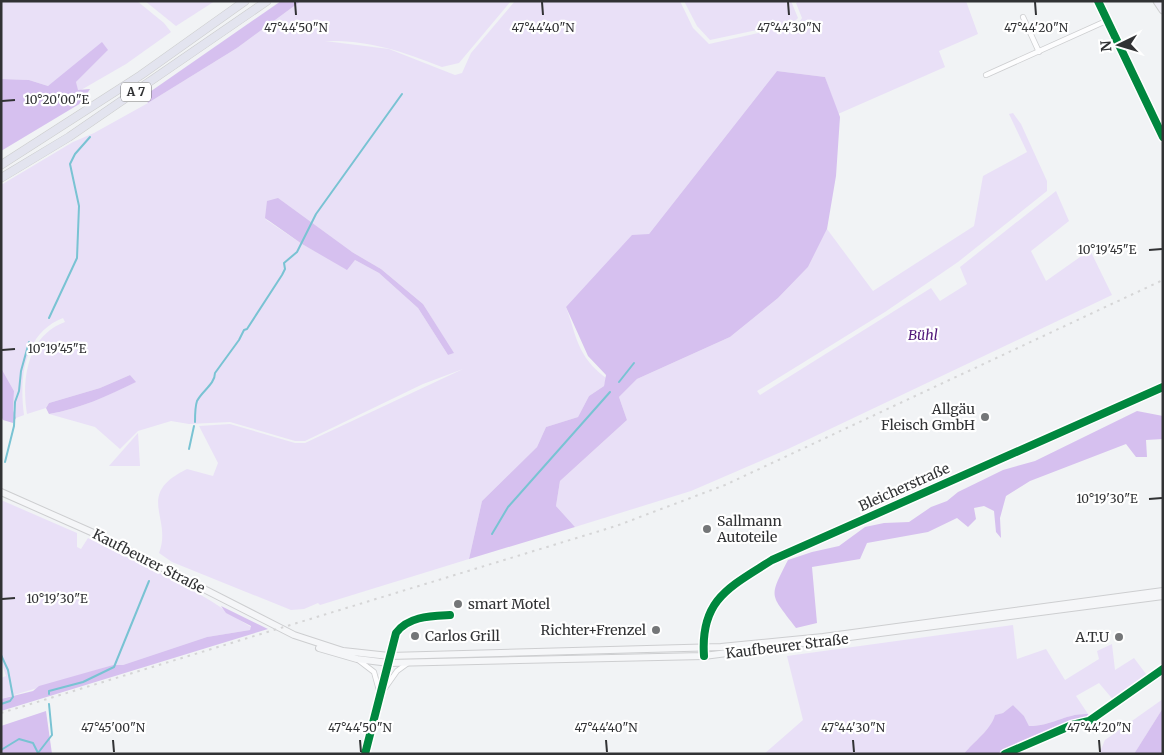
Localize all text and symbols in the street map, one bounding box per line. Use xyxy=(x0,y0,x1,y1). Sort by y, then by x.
text: 47°44'50"N xyxy=(264,20,329,35)
text: 47°44'40"N xyxy=(511,20,575,35)
text: 47°44'30"N xyxy=(757,20,822,35)
text: 47°44'20"N xyxy=(1004,20,1069,35)
north arrow xyxy=(1094,20,1144,70)
text: N xyxy=(1097,40,1115,52)
road number: A 7 xyxy=(121,82,151,101)
text: 10°20'00"E xyxy=(25,92,90,107)
text: 10°19'45"E xyxy=(1078,242,1137,257)
park label: Bühl xyxy=(908,326,938,344)
text: 10°19'45"E xyxy=(28,341,87,356)
place label: Allgäu Fleisch GmbH xyxy=(881,400,975,434)
marker: Allgäu Fleisch GmbH xyxy=(979,411,991,423)
street label: Bleicherstraße xyxy=(856,459,952,515)
text: 10°19'30"E xyxy=(1076,491,1138,506)
place label: Sallmann Autoteile xyxy=(716,512,782,546)
marker: Sallmann Autoteile xyxy=(701,523,713,535)
street label: Kaufbeurer Straße xyxy=(90,525,208,597)
text: 10°19'30"E xyxy=(26,591,88,606)
place label: smart Motel xyxy=(468,595,551,613)
marker: smart Motel xyxy=(452,598,464,610)
place label: Richter+Frenzel xyxy=(541,621,647,639)
marker: Richter+Frenzel xyxy=(650,624,662,636)
place label: Carlos Grill xyxy=(425,627,500,645)
place label: A.T.U xyxy=(1074,628,1110,646)
marker: Carlos Grill xyxy=(409,630,421,642)
street label: Kaufbeurer Straße xyxy=(725,630,849,662)
marker: A.T.U xyxy=(1113,631,1125,643)
text: 47°45'00"N xyxy=(81,720,146,735)
text: 47°44'50"N xyxy=(328,720,393,735)
text: 47°44'40"N xyxy=(574,720,638,735)
text: 47°44'30"N xyxy=(821,720,886,735)
text: 47°44'20"N xyxy=(1067,720,1132,735)

